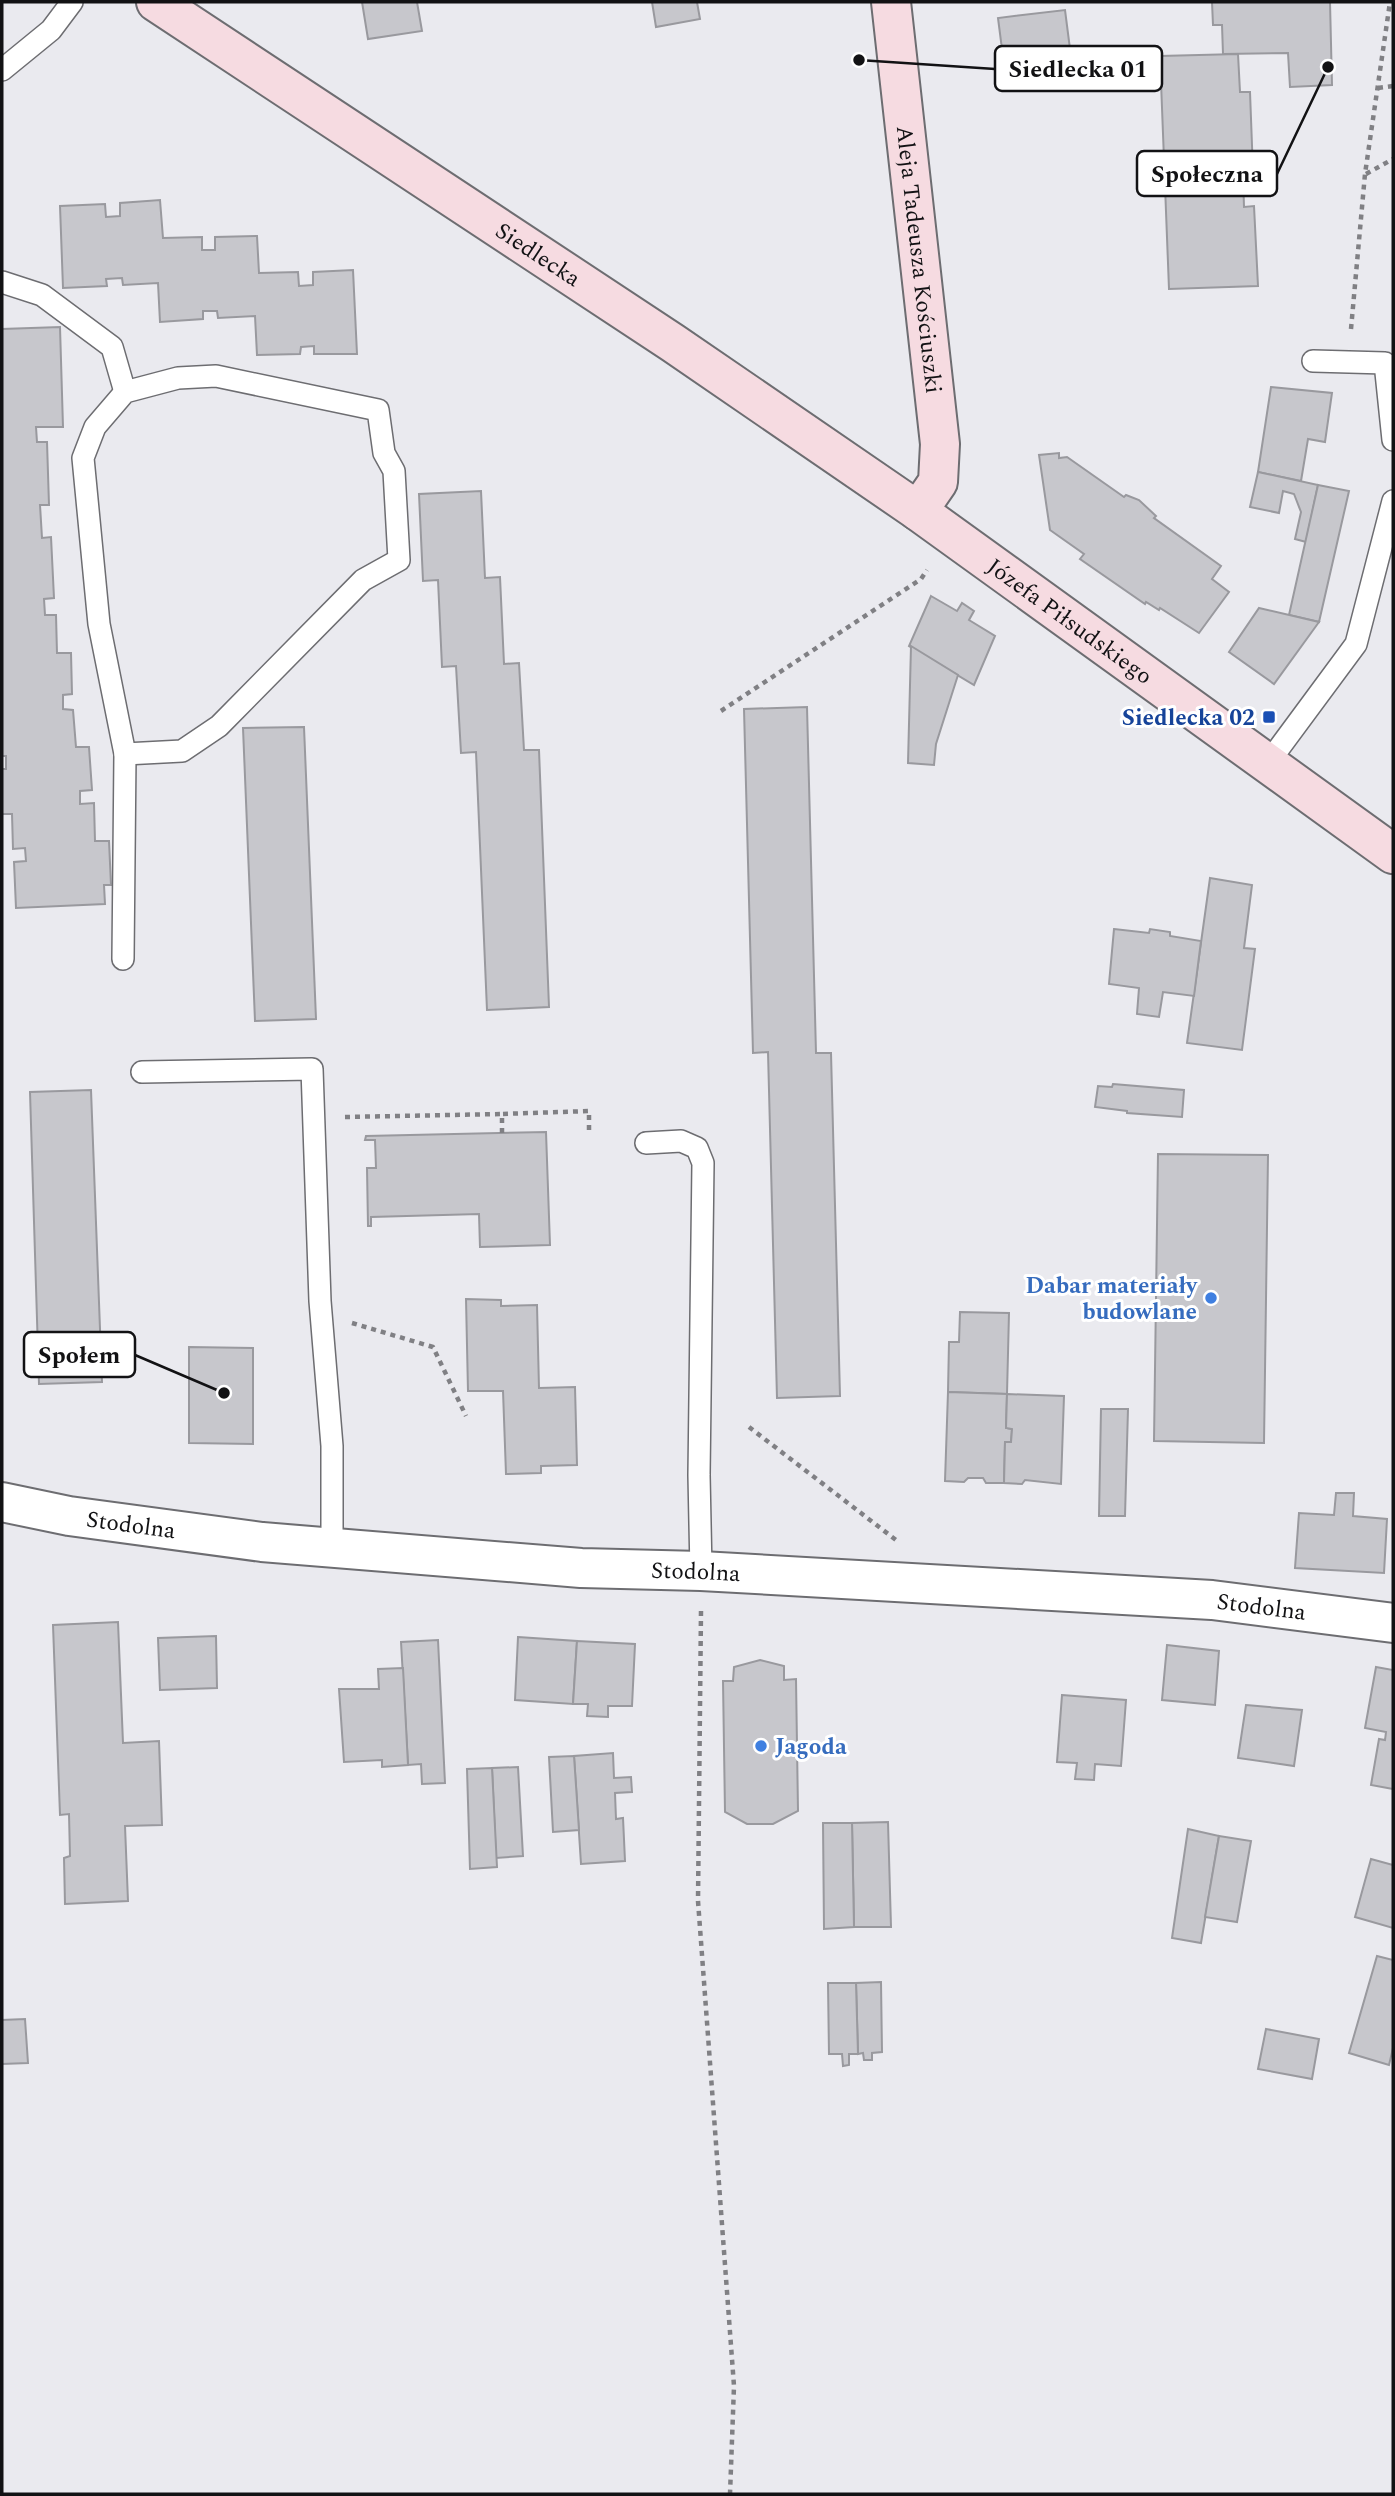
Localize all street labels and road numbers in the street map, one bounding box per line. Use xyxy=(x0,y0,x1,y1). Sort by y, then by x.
street label: Aleja Tadeusza Kościuszki xyxy=(886,124,950,395)
street label: Siedlecka xyxy=(488,214,587,296)
street label: Józefa Piłsudskiego xyxy=(979,550,1159,694)
street label: Stodolna xyxy=(84,1503,178,1549)
street label: Stodolna xyxy=(650,1554,741,1592)
street label: Stodolna xyxy=(1215,1585,1308,1631)

